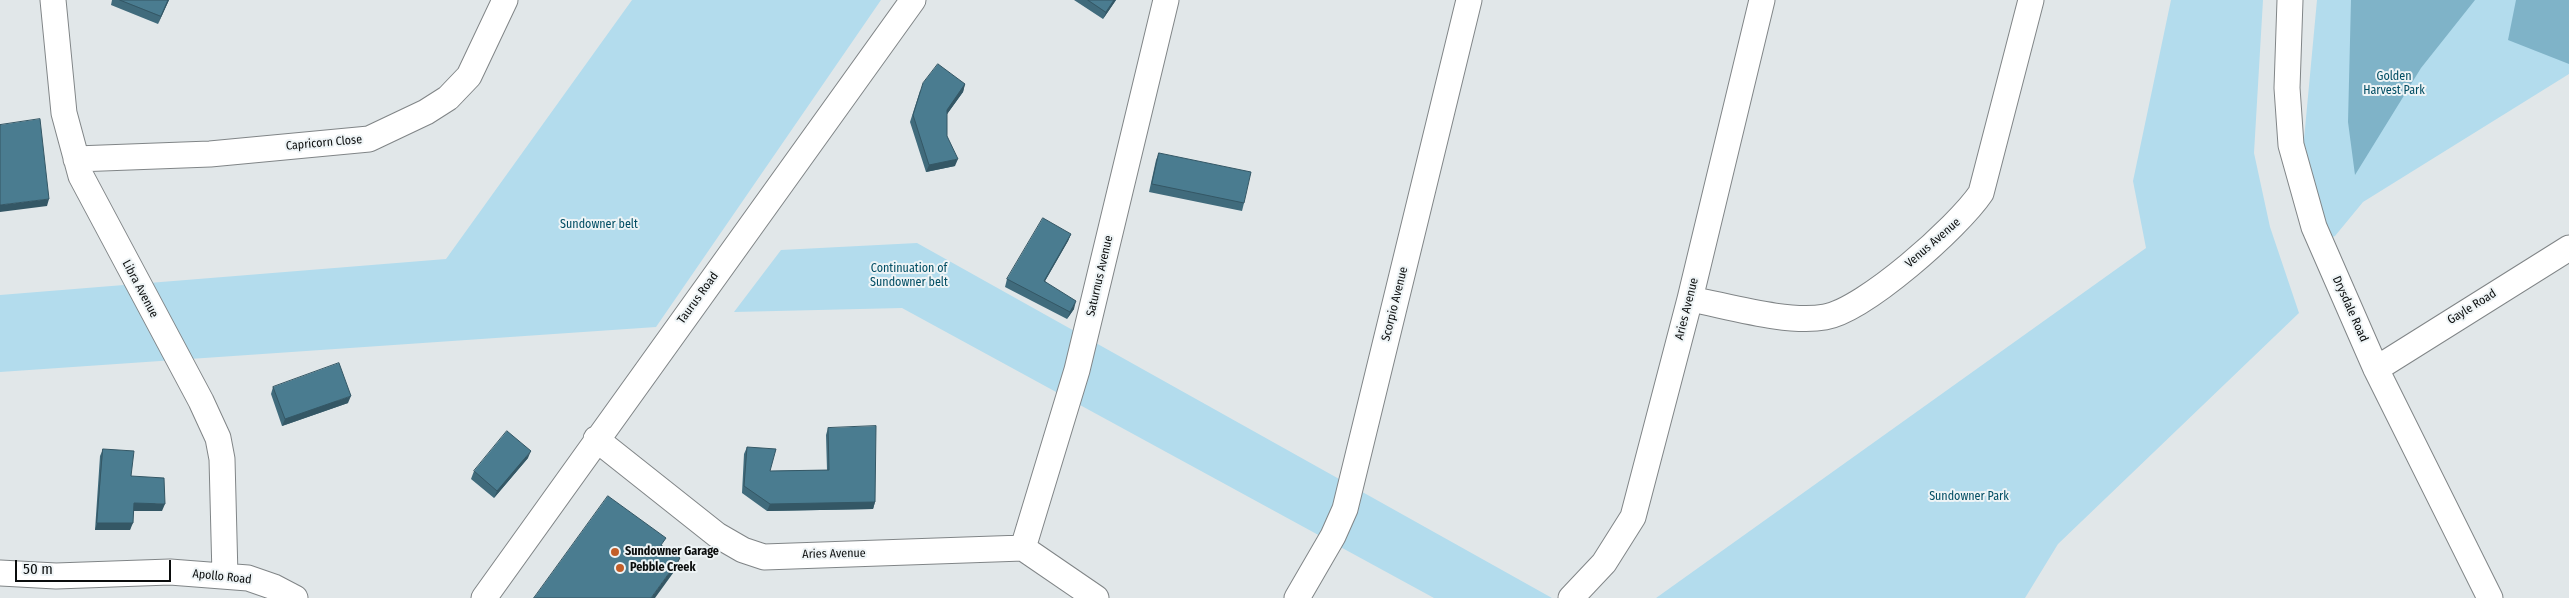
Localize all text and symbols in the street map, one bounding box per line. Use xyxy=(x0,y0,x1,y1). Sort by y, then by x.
park label: Golden Harvest Park xyxy=(2363,70,2425,98)
street label: Capricorn Close xyxy=(285,132,363,154)
street label: Venus Avenue xyxy=(1902,215,1964,271)
park label: Sundowner belt xyxy=(560,218,638,232)
street label: Saturnus Avenue xyxy=(1084,234,1116,318)
street label: Libra Avenue xyxy=(119,258,161,320)
park label: Continuation of Sundowner belt xyxy=(870,262,948,290)
street label: Scorpio Avenue xyxy=(1379,265,1411,343)
street label: Taurus Road xyxy=(674,269,722,327)
street label: Drysdale Road xyxy=(2329,274,2371,344)
street label: Aries Avenue xyxy=(1672,276,1702,342)
street label: Gayle Road xyxy=(2445,286,2499,328)
park label: Sundowner Park xyxy=(1929,490,2009,504)
place label: Sundowner Garage xyxy=(625,545,719,559)
marker: Sundowner Garage xyxy=(609,546,621,558)
street label: Aries Avenue xyxy=(802,546,866,562)
scale bar xyxy=(18,550,174,582)
text: 50 m xyxy=(23,560,53,578)
place label: Pebble Creek xyxy=(630,561,696,575)
marker: Pebble Creek xyxy=(614,562,626,574)
street label: Apollo Road xyxy=(192,567,252,587)

